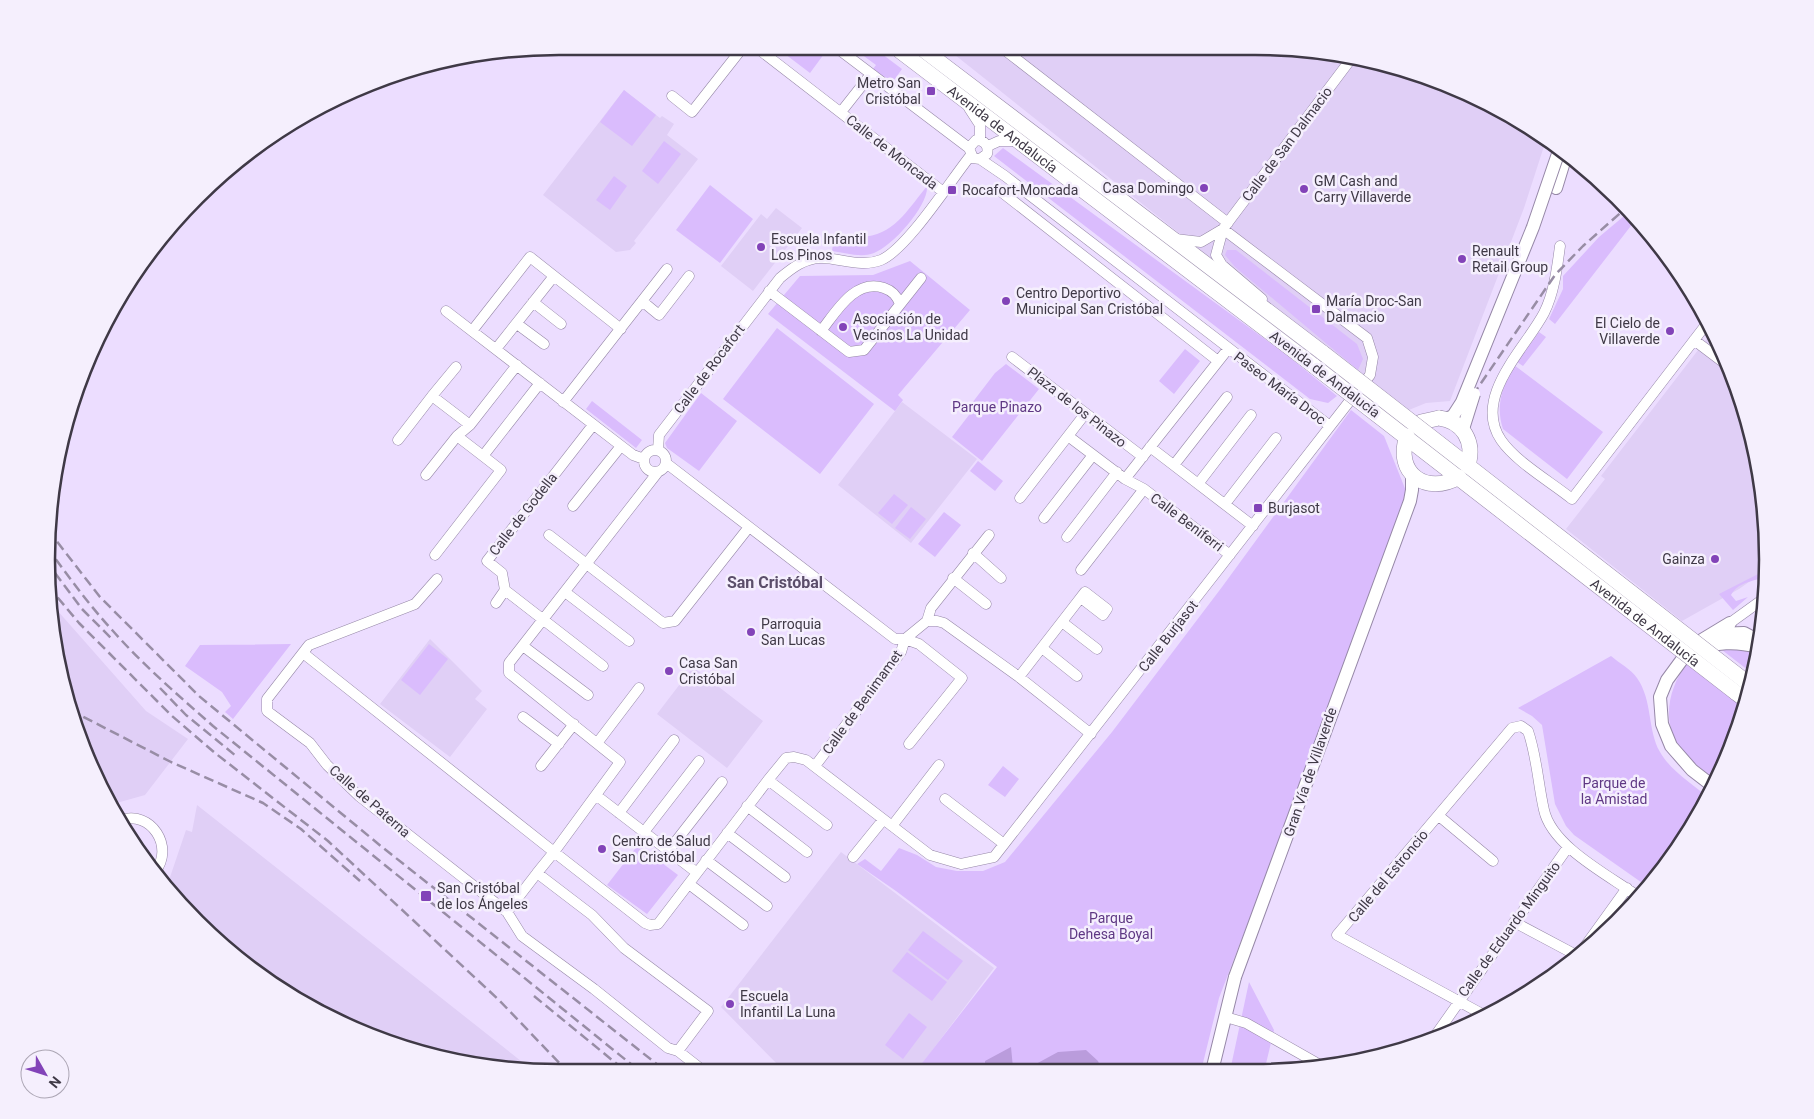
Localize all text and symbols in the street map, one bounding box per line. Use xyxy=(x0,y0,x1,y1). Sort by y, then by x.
place label: Metro San Cristóbal xyxy=(857,75,921,107)
street label: Avenida de Andalucía xyxy=(945,82,1061,176)
street label: Calle de San Dalmacio xyxy=(1239,84,1335,204)
marker: Metro San Cristóbal xyxy=(925,85,937,97)
street label: Calle de Moncada xyxy=(843,111,941,193)
place label: GM Cash and Carry Villaverde xyxy=(1314,173,1411,205)
place label: Casa Domingo xyxy=(1103,180,1194,196)
place label: Rocafort-Moncada xyxy=(962,182,1078,198)
marker: Casa Domingo xyxy=(1198,182,1210,194)
marker: GM Cash and Carry Villaverde xyxy=(1298,183,1310,195)
marker: Rocafort-Moncada xyxy=(946,184,958,196)
place label: Escuela Infantil Los Pinos xyxy=(771,231,866,263)
marker: Escuela Infantil Los Pinos xyxy=(755,241,767,253)
place label: Renault Retail Group xyxy=(1472,243,1548,275)
marker: Renault Retail Group xyxy=(1456,253,1468,265)
place label: Centro Deportivo Municipal San Cristóbal xyxy=(1016,285,1163,317)
place label: María Droc-San Dalmacio xyxy=(1326,293,1422,325)
marker: Centro Deportivo Municipal San Cristóbal xyxy=(1000,295,1012,307)
marker: María Droc-San Dalmacio xyxy=(1310,303,1322,315)
place label: Asociación de Vecinos La Unidad xyxy=(853,311,968,343)
place label: El Cielo de Villaverde xyxy=(1595,315,1660,347)
street label: Calle de Rocafort xyxy=(670,321,748,417)
marker: Asociación de Vecinos La Unidad xyxy=(837,321,849,333)
marker: El Cielo de Villaverde xyxy=(1664,325,1676,337)
street label: Avenida de Andalucía xyxy=(1267,327,1383,421)
street label: Paseo María Droc xyxy=(1231,348,1329,428)
street label: Plaza de los Pinazo xyxy=(1024,363,1130,451)
park label: Parque Pinazo xyxy=(952,399,1042,415)
street label: Calle de Godella xyxy=(486,469,560,559)
street label: Calle Beniferri xyxy=(1148,490,1226,554)
place label: Burjasot xyxy=(1268,500,1320,516)
marker: Burjasot xyxy=(1252,502,1264,514)
place label: Gainza xyxy=(1662,551,1705,567)
marker: Gainza xyxy=(1709,553,1721,565)
district label: San Cristóbal xyxy=(727,573,823,592)
street label: Avenida de Andalucía xyxy=(1587,575,1703,670)
street label: Calle Burjasot xyxy=(1135,597,1201,675)
place label: Parroquia San Lucas xyxy=(761,616,825,648)
marker: Parroquia San Lucas xyxy=(745,626,757,638)
street label: Calle de Benimamet xyxy=(819,647,905,757)
place label: Casa San Cristóbal xyxy=(679,655,738,687)
marker: Casa San Cristóbal xyxy=(663,665,675,677)
street label: Gran Vía de Villaverde xyxy=(1280,705,1340,839)
street label: Calle de Paterna xyxy=(326,762,414,840)
park label: Parque de la Amistad xyxy=(1581,775,1647,807)
street label: Calle del Estroncio xyxy=(1345,827,1431,925)
place label: Centro de Salud San Cristóbal xyxy=(612,833,711,865)
marker: Centro de Salud San Cristóbal xyxy=(596,843,608,855)
street label: Calle de Eduardo Minguito xyxy=(1455,858,1563,1000)
place label: San Cristóbal de los Ángeles xyxy=(437,880,528,912)
marker: San Cristóbal de los Ángeles xyxy=(419,889,433,903)
park label: Parque Dehesa Boyal xyxy=(1069,910,1153,942)
place label: Escuela Infantil La Luna xyxy=(740,988,836,1020)
marker: Escuela Infantil La Luna xyxy=(724,998,736,1010)
north arrow xyxy=(20,1049,70,1099)
text: N xyxy=(46,1073,64,1091)

